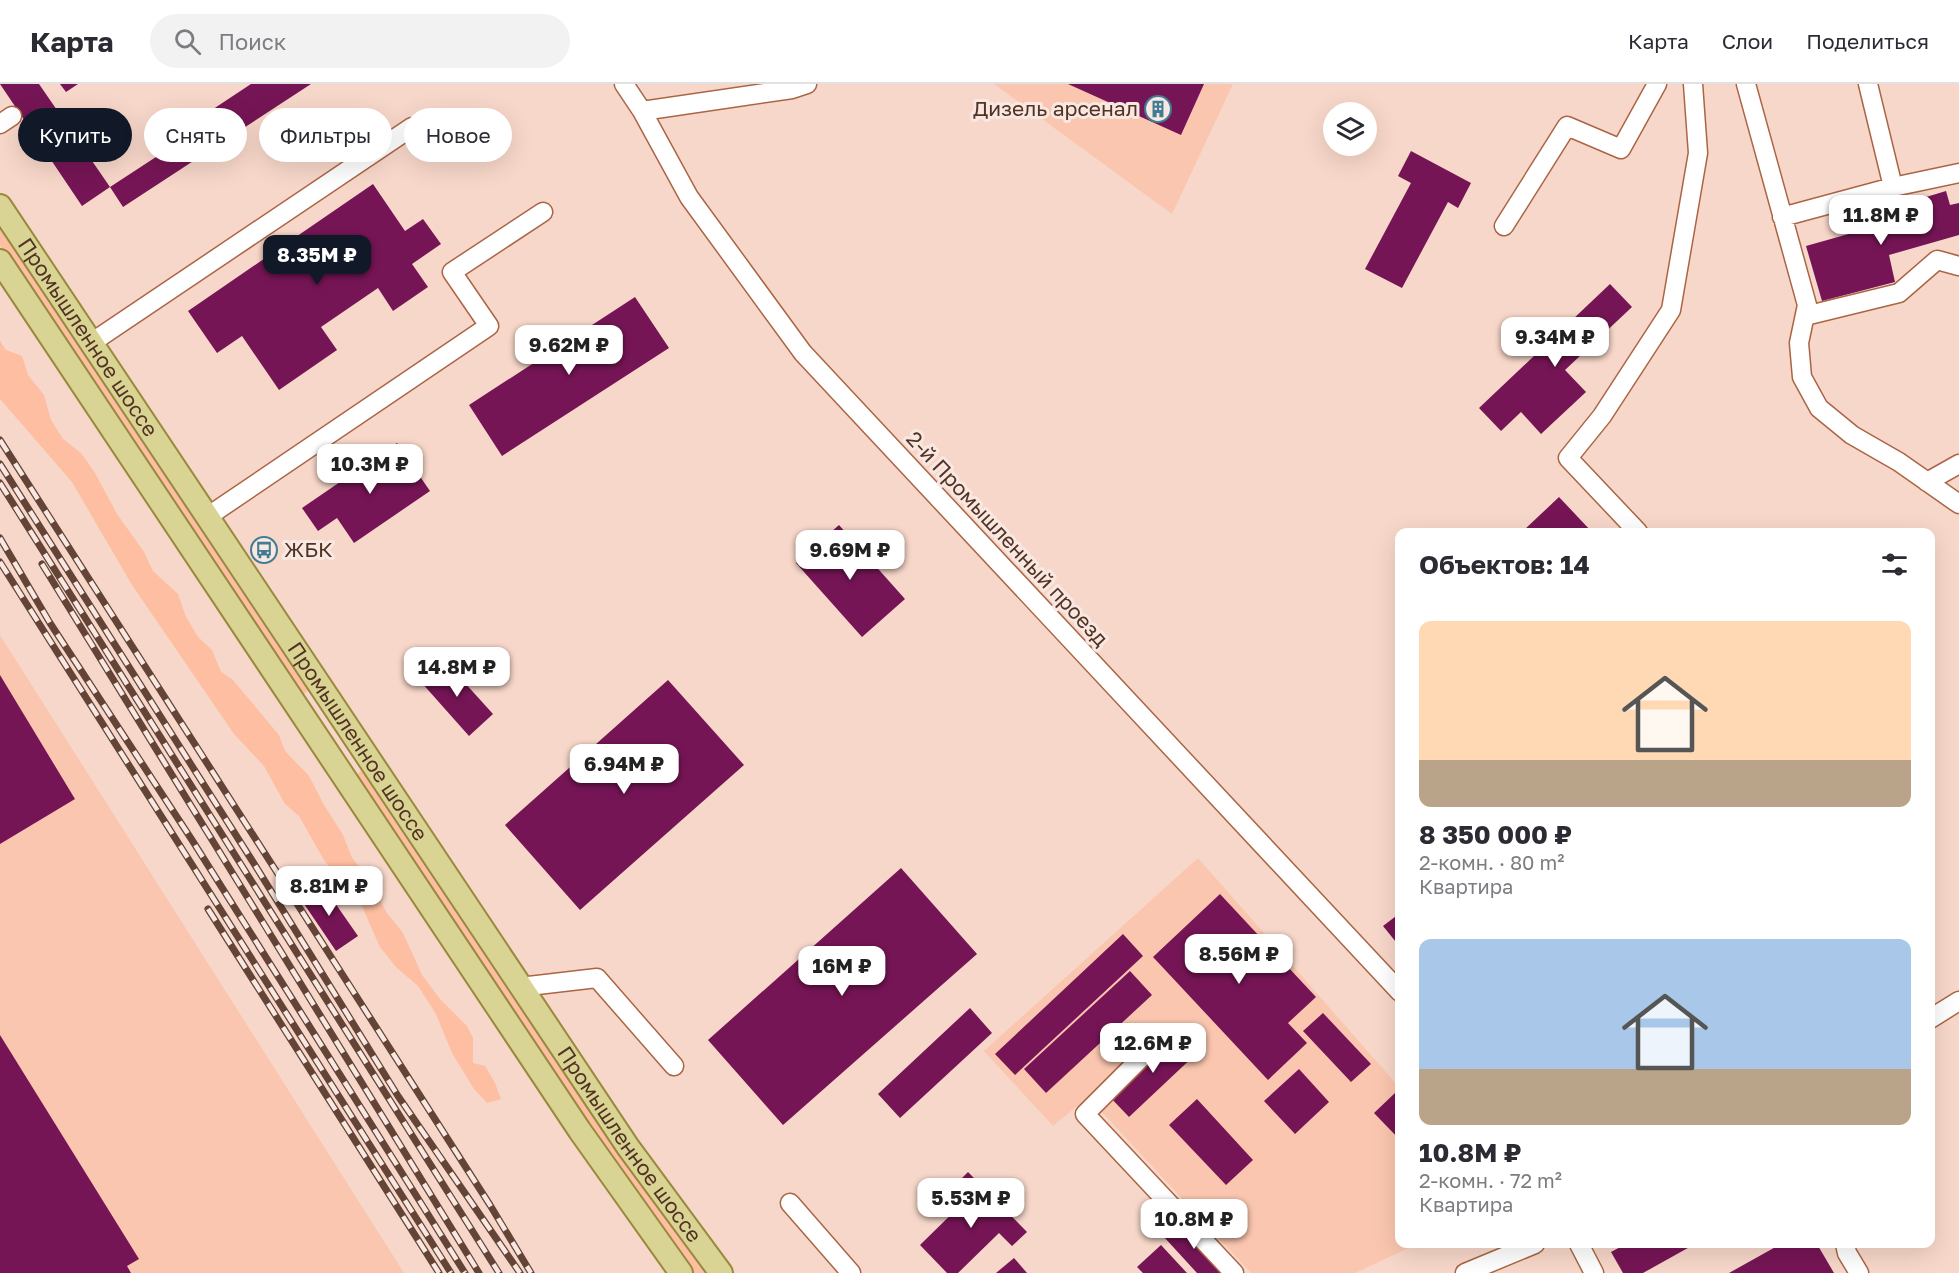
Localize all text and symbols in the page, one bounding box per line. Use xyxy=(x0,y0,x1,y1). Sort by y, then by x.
search box xyxy=(150,14,570,68)
text: Карта xyxy=(30,25,114,58)
icon: search xyxy=(171,25,204,58)
text: Поиск xyxy=(219,28,286,55)
text: Карта xyxy=(1628,28,1689,54)
text: Слои xyxy=(1722,28,1773,54)
text: Поделиться xyxy=(1806,28,1929,54)
building icon: Дизель арсенал xyxy=(1143,94,1173,124)
place label: Дизель арсенал xyxy=(973,95,1138,121)
map controls xyxy=(1323,102,1377,156)
button: layers xyxy=(1323,102,1377,156)
chip: Купить xyxy=(18,108,132,162)
chip: Снять xyxy=(144,108,247,162)
chip: Фильтры xyxy=(259,108,392,162)
chip: Новое xyxy=(404,108,512,162)
pin: 11.8M ₽ xyxy=(1826,195,1936,246)
text: 11.8M ₽ xyxy=(1843,202,1919,226)
street label: Промышленное шоссе xyxy=(13,232,164,441)
pin: 8.35M ₽ xyxy=(262,235,372,286)
text: 8.35M ₽ xyxy=(277,242,357,266)
pin: 9.34M ₽ xyxy=(1500,317,1610,368)
text: 9.34M ₽ xyxy=(1515,324,1595,348)
pin: 9.62M ₽ xyxy=(514,325,624,376)
text: 9.62M ₽ xyxy=(529,332,609,356)
street label: 2-й Промышленный проезд xyxy=(901,425,1114,651)
pin: 10.3M ₽ xyxy=(315,444,425,495)
text: 10.3M ₽ xyxy=(331,451,409,475)
pin: 9.69M ₽ xyxy=(795,530,905,581)
bus stop icon: ЖБК xyxy=(249,535,279,565)
place label: ЖБК xyxy=(284,536,333,562)
text: 9.69M ₽ xyxy=(810,537,890,561)
icon: filters xyxy=(1878,548,1911,581)
text: Объектов: 14 xyxy=(1419,549,1590,580)
street label: Промышленное шоссе xyxy=(283,637,434,845)
pin: 14.8M ₽ xyxy=(402,647,512,698)
text: 14.8M ₽ xyxy=(418,654,496,678)
icon: home xyxy=(1611,660,1719,768)
pin: 6.94M ₽ xyxy=(569,744,679,795)
text: 6.94M ₽ xyxy=(584,751,664,775)
text: 8 350 000 ₽ xyxy=(1419,819,1572,850)
text: 2-комн. · 80 m² xyxy=(1419,850,1564,874)
pin: 8.81M ₽ xyxy=(274,866,384,917)
text: 8.81M ₽ xyxy=(290,873,368,897)
text: Квартира xyxy=(1419,874,1513,898)
pin: 8.56M ₽ xyxy=(1184,934,1294,985)
text: 8.56M ₽ xyxy=(1199,941,1279,965)
pin: 16M ₽ xyxy=(800,946,884,997)
text: 16M ₽ xyxy=(812,953,872,977)
icon: home xyxy=(1611,978,1719,1086)
pin: 12.6M ₽ xyxy=(1098,1023,1208,1074)
text: 12.6M ₽ xyxy=(1114,1030,1192,1054)
street label: Промышленное шоссе xyxy=(552,1041,708,1247)
text: 10.8M ₽ xyxy=(1419,1137,1521,1168)
text: 2-комн. · 72 m² xyxy=(1419,1168,1562,1192)
pin: 5.53M ₽ xyxy=(916,1178,1026,1229)
text: 5.53M ₽ xyxy=(931,1185,1011,1209)
text: Квартира xyxy=(1419,1192,1513,1216)
pin: 10.8M ₽ xyxy=(1139,1199,1249,1250)
text: 10.8M ₽ xyxy=(1155,1206,1233,1230)

